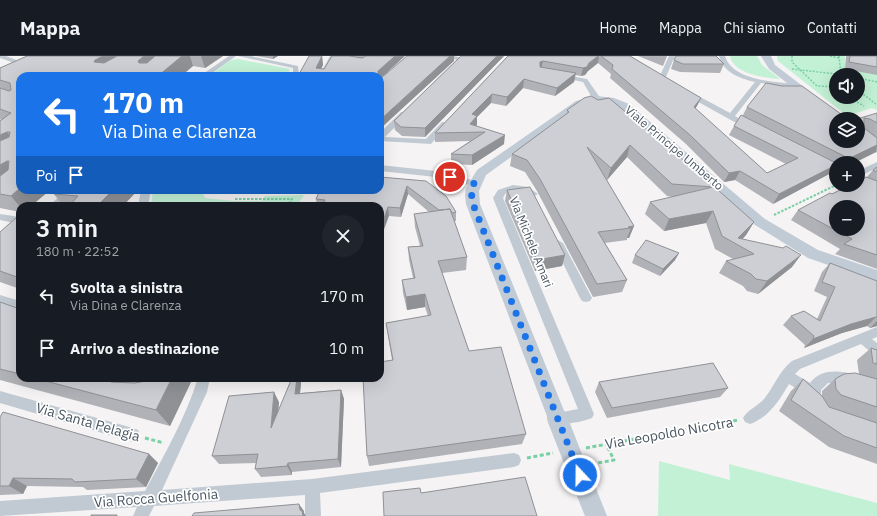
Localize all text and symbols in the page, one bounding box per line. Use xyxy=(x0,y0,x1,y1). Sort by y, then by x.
text: Mappa xyxy=(20,16,80,40)
text: Home xyxy=(599,19,637,37)
text: Mappa xyxy=(659,19,702,37)
text: Chi siamo xyxy=(724,19,785,37)
text: Contatti xyxy=(807,19,857,37)
map controls xyxy=(829,68,865,236)
button: sound xyxy=(829,68,865,104)
text: 170 m xyxy=(102,84,184,121)
icon: left xyxy=(36,88,88,140)
street label: Viale Principe Umberto xyxy=(622,102,727,193)
button: layers xyxy=(829,112,865,148)
text: Via Dina e Clarenza xyxy=(102,120,256,143)
button: + xyxy=(829,156,865,192)
pin xyxy=(433,160,467,194)
icon: arrive xyxy=(65,164,87,186)
text: Poi xyxy=(36,166,57,185)
icon: arrive xyxy=(439,166,461,188)
street label: Via Michele Amari xyxy=(506,194,556,289)
button: − xyxy=(829,200,865,236)
text: 3 min xyxy=(36,212,98,244)
button: close xyxy=(322,215,364,257)
text: 180 m · 22:52 xyxy=(36,243,119,260)
text: Svolta a sinistra xyxy=(70,278,183,297)
icon: left xyxy=(36,285,58,307)
text: 170 m xyxy=(320,287,364,306)
text: Via Dina e Clarenza xyxy=(70,297,182,314)
icon: arrive xyxy=(36,337,58,359)
text: Arrivo a destinazione xyxy=(70,339,219,358)
text: 10 m xyxy=(329,339,364,358)
street label: Via Santa Pelagia xyxy=(34,399,143,446)
street label: Via Leopoldo Nicotra xyxy=(603,413,735,453)
position arrow xyxy=(559,454,601,496)
street label: Via Rocca Guelfonia xyxy=(93,485,219,511)

